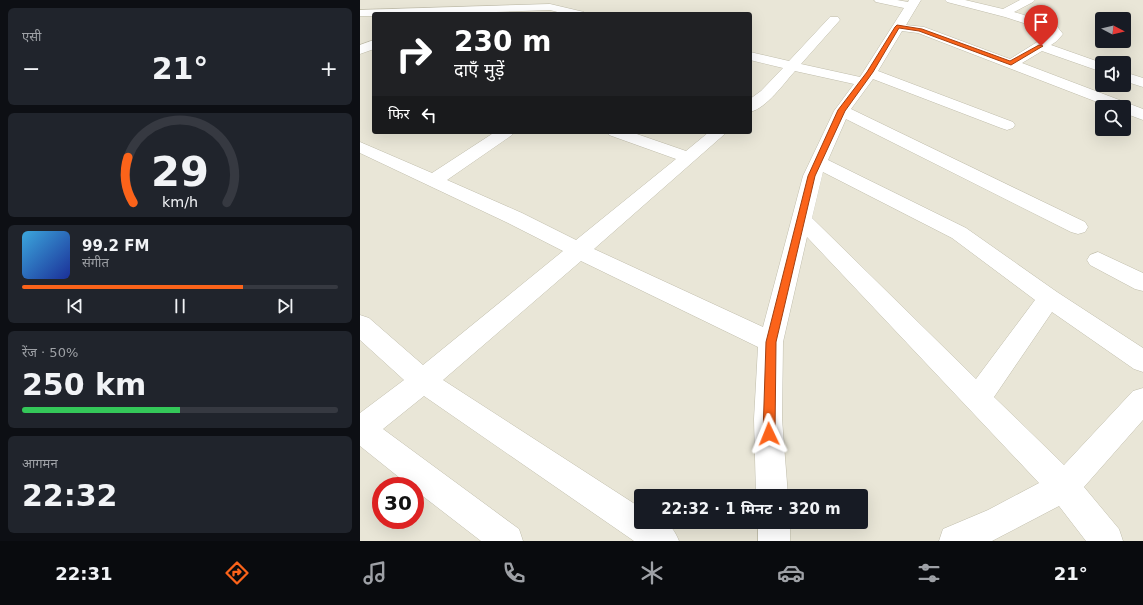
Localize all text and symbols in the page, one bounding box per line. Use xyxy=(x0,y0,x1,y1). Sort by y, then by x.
pin xyxy=(1024,5,1058,46)
icon: arrive xyxy=(1030,11,1052,33)
north arrow xyxy=(1095,12,1131,48)
map controls xyxy=(1095,12,1131,136)
text: 230 m xyxy=(454,25,551,58)
icon: right xyxy=(388,28,440,80)
text: एसी xyxy=(22,29,41,44)
text: 21° xyxy=(152,51,208,86)
text: − xyxy=(22,56,40,81)
text: + xyxy=(320,56,338,81)
button: sound xyxy=(1095,56,1131,92)
text: दाएँ मुड़ें xyxy=(454,59,504,80)
button: search xyxy=(1095,100,1131,136)
icon: left xyxy=(418,104,440,126)
text: फिर xyxy=(388,105,410,123)
text: 29 xyxy=(151,147,209,196)
text: km/h xyxy=(162,194,198,210)
text: 99.2 FM xyxy=(82,237,149,255)
text: संगीत xyxy=(82,255,109,270)
icon: previous xyxy=(64,295,86,317)
icon: pause xyxy=(169,295,191,317)
icon: next xyxy=(274,295,296,317)
text: रेंज · 50% xyxy=(22,345,78,360)
text: 250 km xyxy=(22,367,146,402)
position arrow xyxy=(748,413,790,455)
text: आगमन xyxy=(22,456,58,471)
speed limit sign: 30 xyxy=(372,477,424,529)
text: 22:32 xyxy=(22,478,118,513)
text: 22:32 · 1 मिनट · 320 m xyxy=(661,500,841,518)
icon: directions xyxy=(223,559,251,587)
icon: music xyxy=(361,559,389,587)
icon: phone xyxy=(500,559,528,587)
icon: climate xyxy=(638,559,666,587)
icon: car xyxy=(777,559,805,587)
icon: filters xyxy=(915,559,943,587)
text: 22:31 xyxy=(55,563,113,584)
text: 21° xyxy=(1054,563,1088,584)

